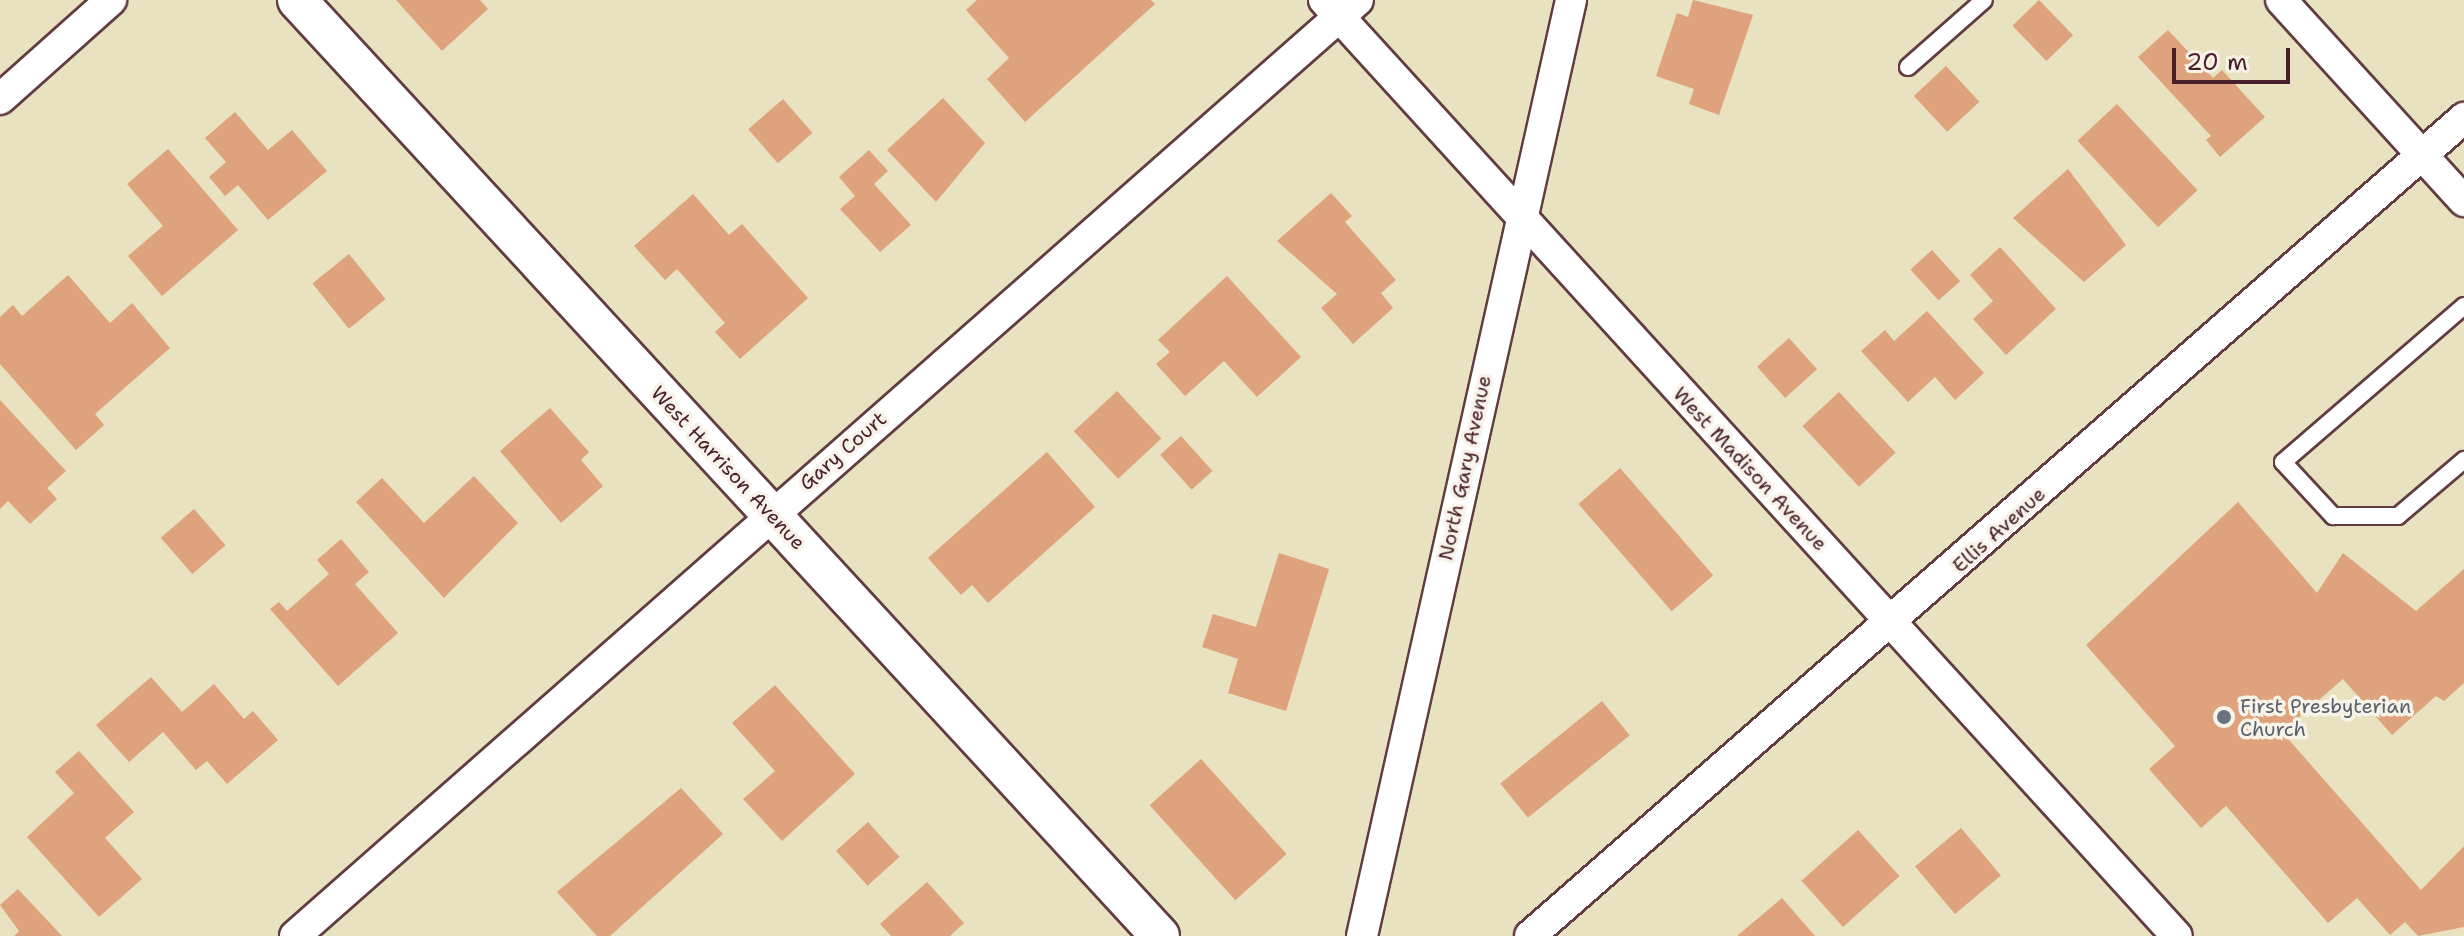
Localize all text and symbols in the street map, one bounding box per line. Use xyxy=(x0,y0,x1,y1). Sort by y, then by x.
scale bar xyxy=(2176,32,2294,82)
text: 20 m xyxy=(2186,46,2248,78)
street label: North Gary Avenue xyxy=(1434,373,1496,563)
street label: West Harrison Avenue xyxy=(646,381,810,555)
street label: West Madison Avenue xyxy=(1668,382,1832,556)
street label: Gary Court xyxy=(795,407,891,495)
street label: Ellis Avenue xyxy=(1948,482,2050,578)
place label: First Presbyterian Church xyxy=(2240,694,2411,741)
marker: First Presbyterian Church xyxy=(2215,708,2233,726)

